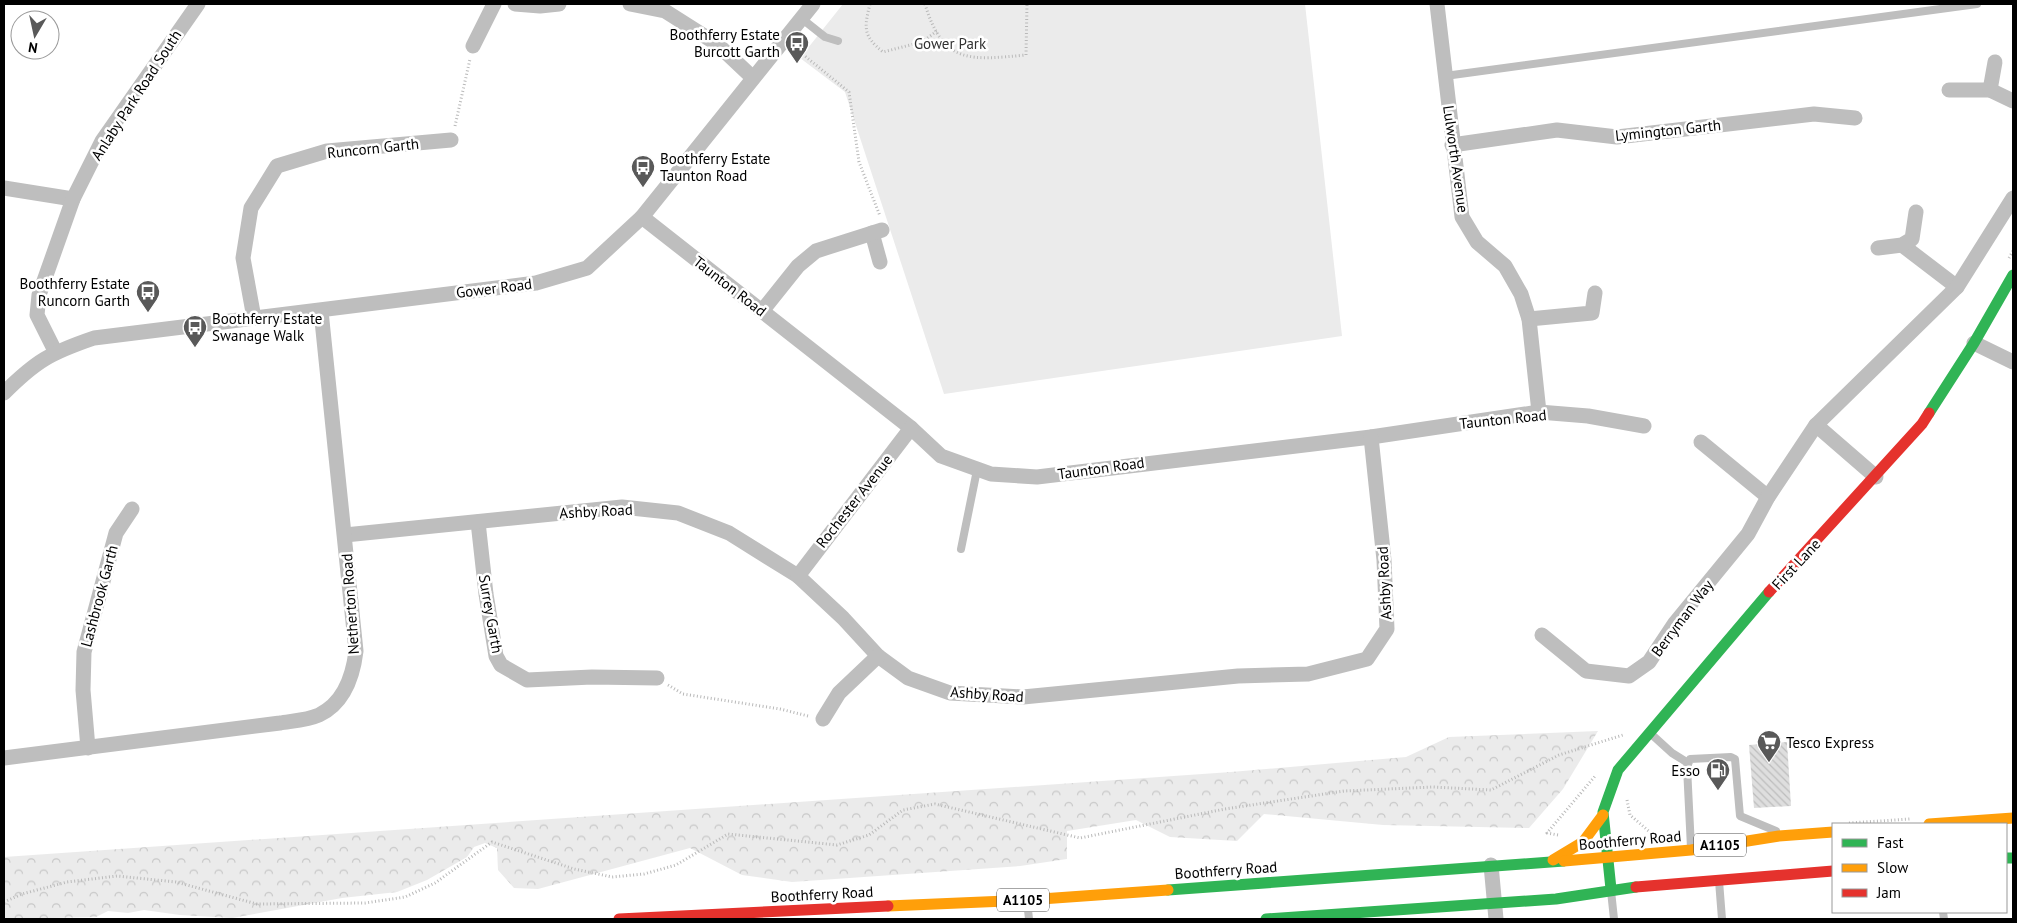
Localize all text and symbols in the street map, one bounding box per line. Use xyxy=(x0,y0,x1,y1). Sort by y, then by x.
north arrow xyxy=(10,10,60,60)
place label: Boothferry Estate Burcott Garth xyxy=(670,25,780,61)
street label: Anlaby Park Road South xyxy=(87,26,185,164)
bus stop icon: Boothferry Estate Burcott Garth xyxy=(784,30,810,64)
park label: Gower Park xyxy=(914,34,987,53)
text: N xyxy=(27,38,39,57)
street label: Lulworth Avenue xyxy=(1439,104,1473,214)
street label: Lymington Garth xyxy=(1614,115,1722,145)
street label: Runcorn Garth xyxy=(326,134,420,162)
place label: Boothferry Estate Taunton Road xyxy=(660,149,770,185)
bus stop icon: Boothferry Estate Taunton Road xyxy=(630,154,656,188)
street label: Taunton Road xyxy=(690,252,770,320)
place label: Boothferry Estate Runcorn Garth xyxy=(20,274,130,310)
street label: Gower Road xyxy=(455,274,533,302)
bus stop icon: Boothferry Estate Runcorn Garth xyxy=(135,279,161,313)
place label: Boothferry Estate Swanage Walk xyxy=(212,309,322,345)
bus stop icon: Boothferry Estate Swanage Walk xyxy=(182,314,208,348)
street label: Taunton Road xyxy=(1459,405,1547,433)
street label: Rochester Avenue xyxy=(812,451,896,551)
street label: Taunton Road xyxy=(1056,453,1146,483)
street label: Ashby Road xyxy=(559,500,633,522)
street label: First Lane xyxy=(1768,534,1824,594)
street label: Lashbrook Garth xyxy=(76,543,122,649)
street label: Ashby Road xyxy=(1373,546,1395,620)
street label: Netherton Road xyxy=(337,553,363,655)
street label: Surrey Garth xyxy=(475,573,507,655)
street label: Berryman Way xyxy=(1647,576,1717,660)
street label: Ashby Road xyxy=(950,682,1024,706)
supermarket icon: Tesco Express xyxy=(1756,729,1782,763)
place label: Tesco Express xyxy=(1786,733,1874,752)
fuel station icon: Esso xyxy=(1705,757,1731,791)
place label: Esso xyxy=(1671,761,1700,780)
legend xyxy=(1832,823,2007,913)
street label: Boothferry Road xyxy=(1578,826,1682,854)
text: Fast xyxy=(1877,833,1904,852)
road number: A1105 xyxy=(1694,834,1746,856)
street label: Boothferry Road xyxy=(1174,857,1278,883)
text: Slow xyxy=(1877,858,1908,877)
street label: Boothferry Road xyxy=(770,882,874,906)
text: Jam xyxy=(1876,883,1901,902)
road number: A1105 xyxy=(997,888,1049,912)

